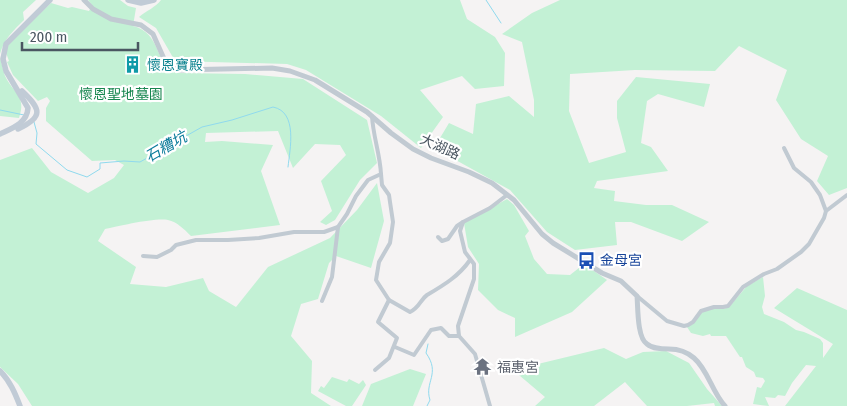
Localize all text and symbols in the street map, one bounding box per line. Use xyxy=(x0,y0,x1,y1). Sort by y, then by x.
scale bar xyxy=(22,20,139,52)
text: 200 m xyxy=(30,28,67,46)
building icon: 懷恩寶殿 xyxy=(123,55,143,75)
place label: 懷恩寶殿 xyxy=(147,57,203,74)
park label: 懷恩聖地墓園 xyxy=(79,86,163,103)
water label: 石糟坑 xyxy=(142,127,192,166)
street label: 大湖路 xyxy=(417,131,463,163)
bus stop icon: 金母宮 xyxy=(576,250,596,270)
place label: 金母宮 xyxy=(600,252,642,269)
temple icon: 福惠宮 xyxy=(473,357,493,377)
place label: 福惠宮 xyxy=(497,359,539,376)

